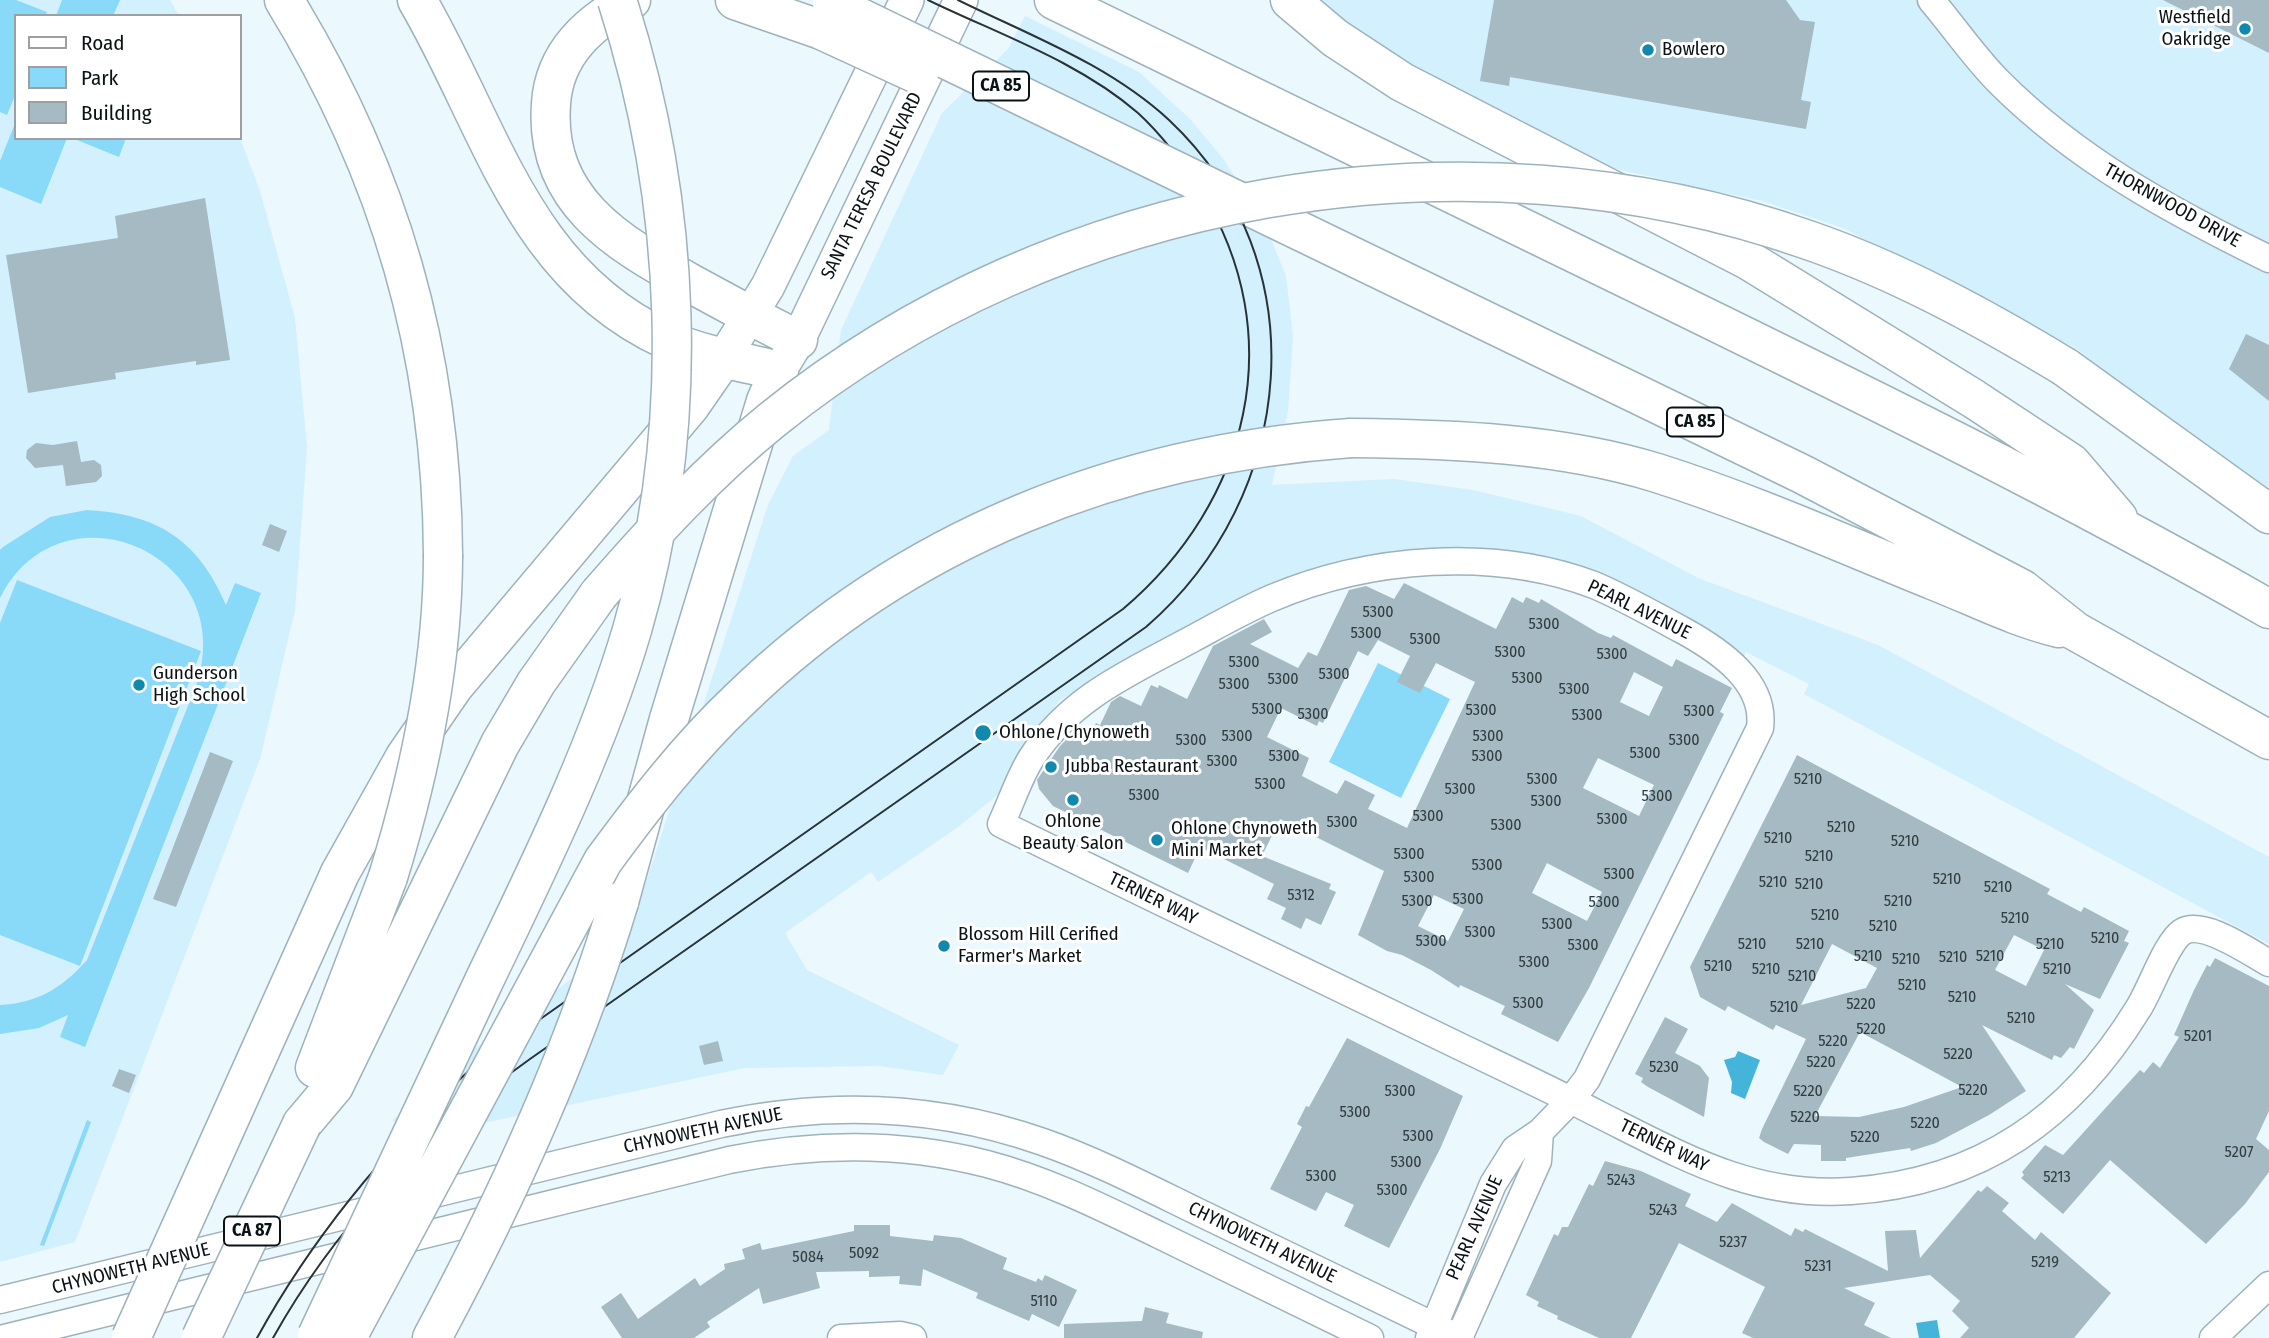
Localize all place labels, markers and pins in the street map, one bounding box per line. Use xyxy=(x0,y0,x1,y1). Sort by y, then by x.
place label: Westfield Oakridge xyxy=(2159,7,2231,51)
marker: Westfield Oakridge xyxy=(2237,21,2253,37)
place label: Bowlero xyxy=(1662,39,1725,61)
marker: Bowlero xyxy=(1640,42,1656,58)
place label: Gunderson High School xyxy=(153,663,245,707)
marker: Gunderson High School xyxy=(131,677,147,693)
place label: Ohlone/Chynoweth xyxy=(999,722,1150,744)
marker: Ohlone/Chynoweth xyxy=(973,723,993,743)
place label: Jubba Restaurant xyxy=(1065,756,1198,778)
marker: Jubba Restaurant xyxy=(1043,759,1059,775)
marker: Ohlone Beauty Salon xyxy=(1065,792,1081,808)
place label: Ohlone Beauty Salon xyxy=(1022,811,1124,855)
place label: Ohlone Chynoweth Mini Market xyxy=(1171,818,1318,862)
marker: Ohlone Chynoweth Mini Market xyxy=(1149,832,1165,848)
place label: Blossom Hill Cerified Farmer's Market xyxy=(958,924,1119,968)
marker: Blossom Hill Cerified Farmer's Market xyxy=(936,938,952,954)

